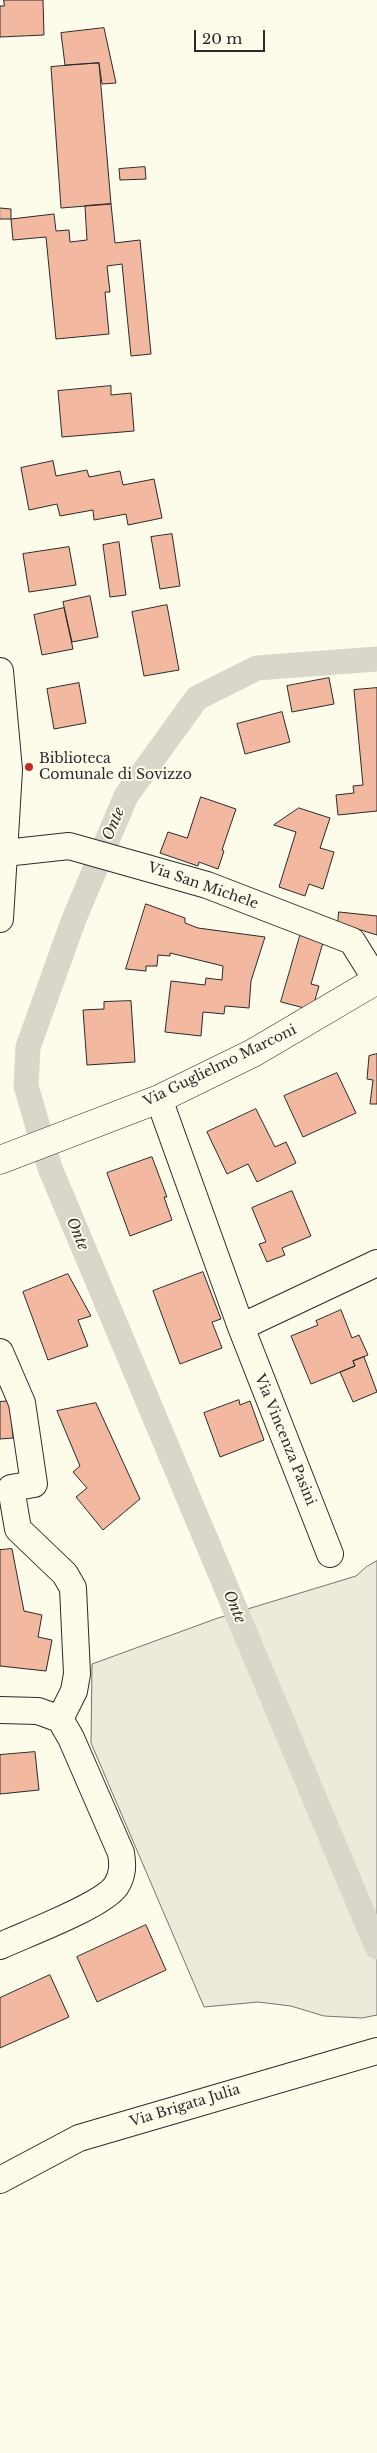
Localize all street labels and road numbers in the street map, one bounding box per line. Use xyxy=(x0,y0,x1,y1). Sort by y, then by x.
street label: Via San Michele xyxy=(146,859,260,913)
street label: Via Guglielmo Marconi xyxy=(141,1022,299,1110)
street label: Via Vincenza Pasini xyxy=(251,1372,319,1508)
street label: Via Brigata Julia xyxy=(128,2081,242,2131)

